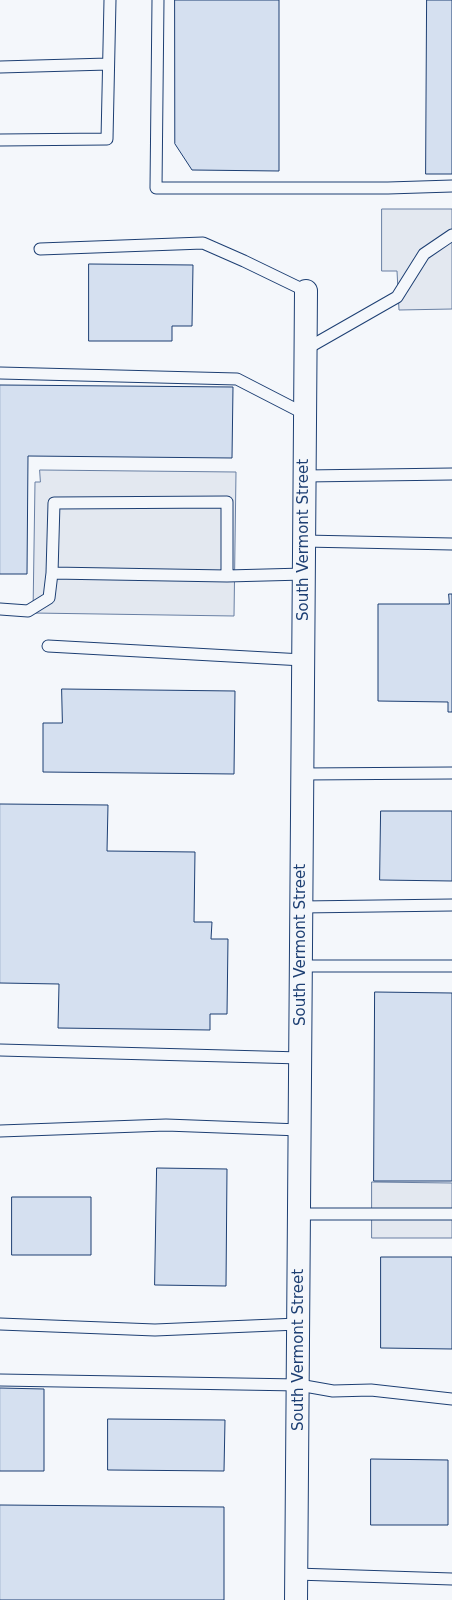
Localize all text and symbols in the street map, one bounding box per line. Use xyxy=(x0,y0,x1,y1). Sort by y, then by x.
street label: South Vermont Street xyxy=(295,459,313,621)
street label: South Vermont Street xyxy=(292,864,310,1026)
street label: South Vermont Street xyxy=(290,1269,308,1431)

